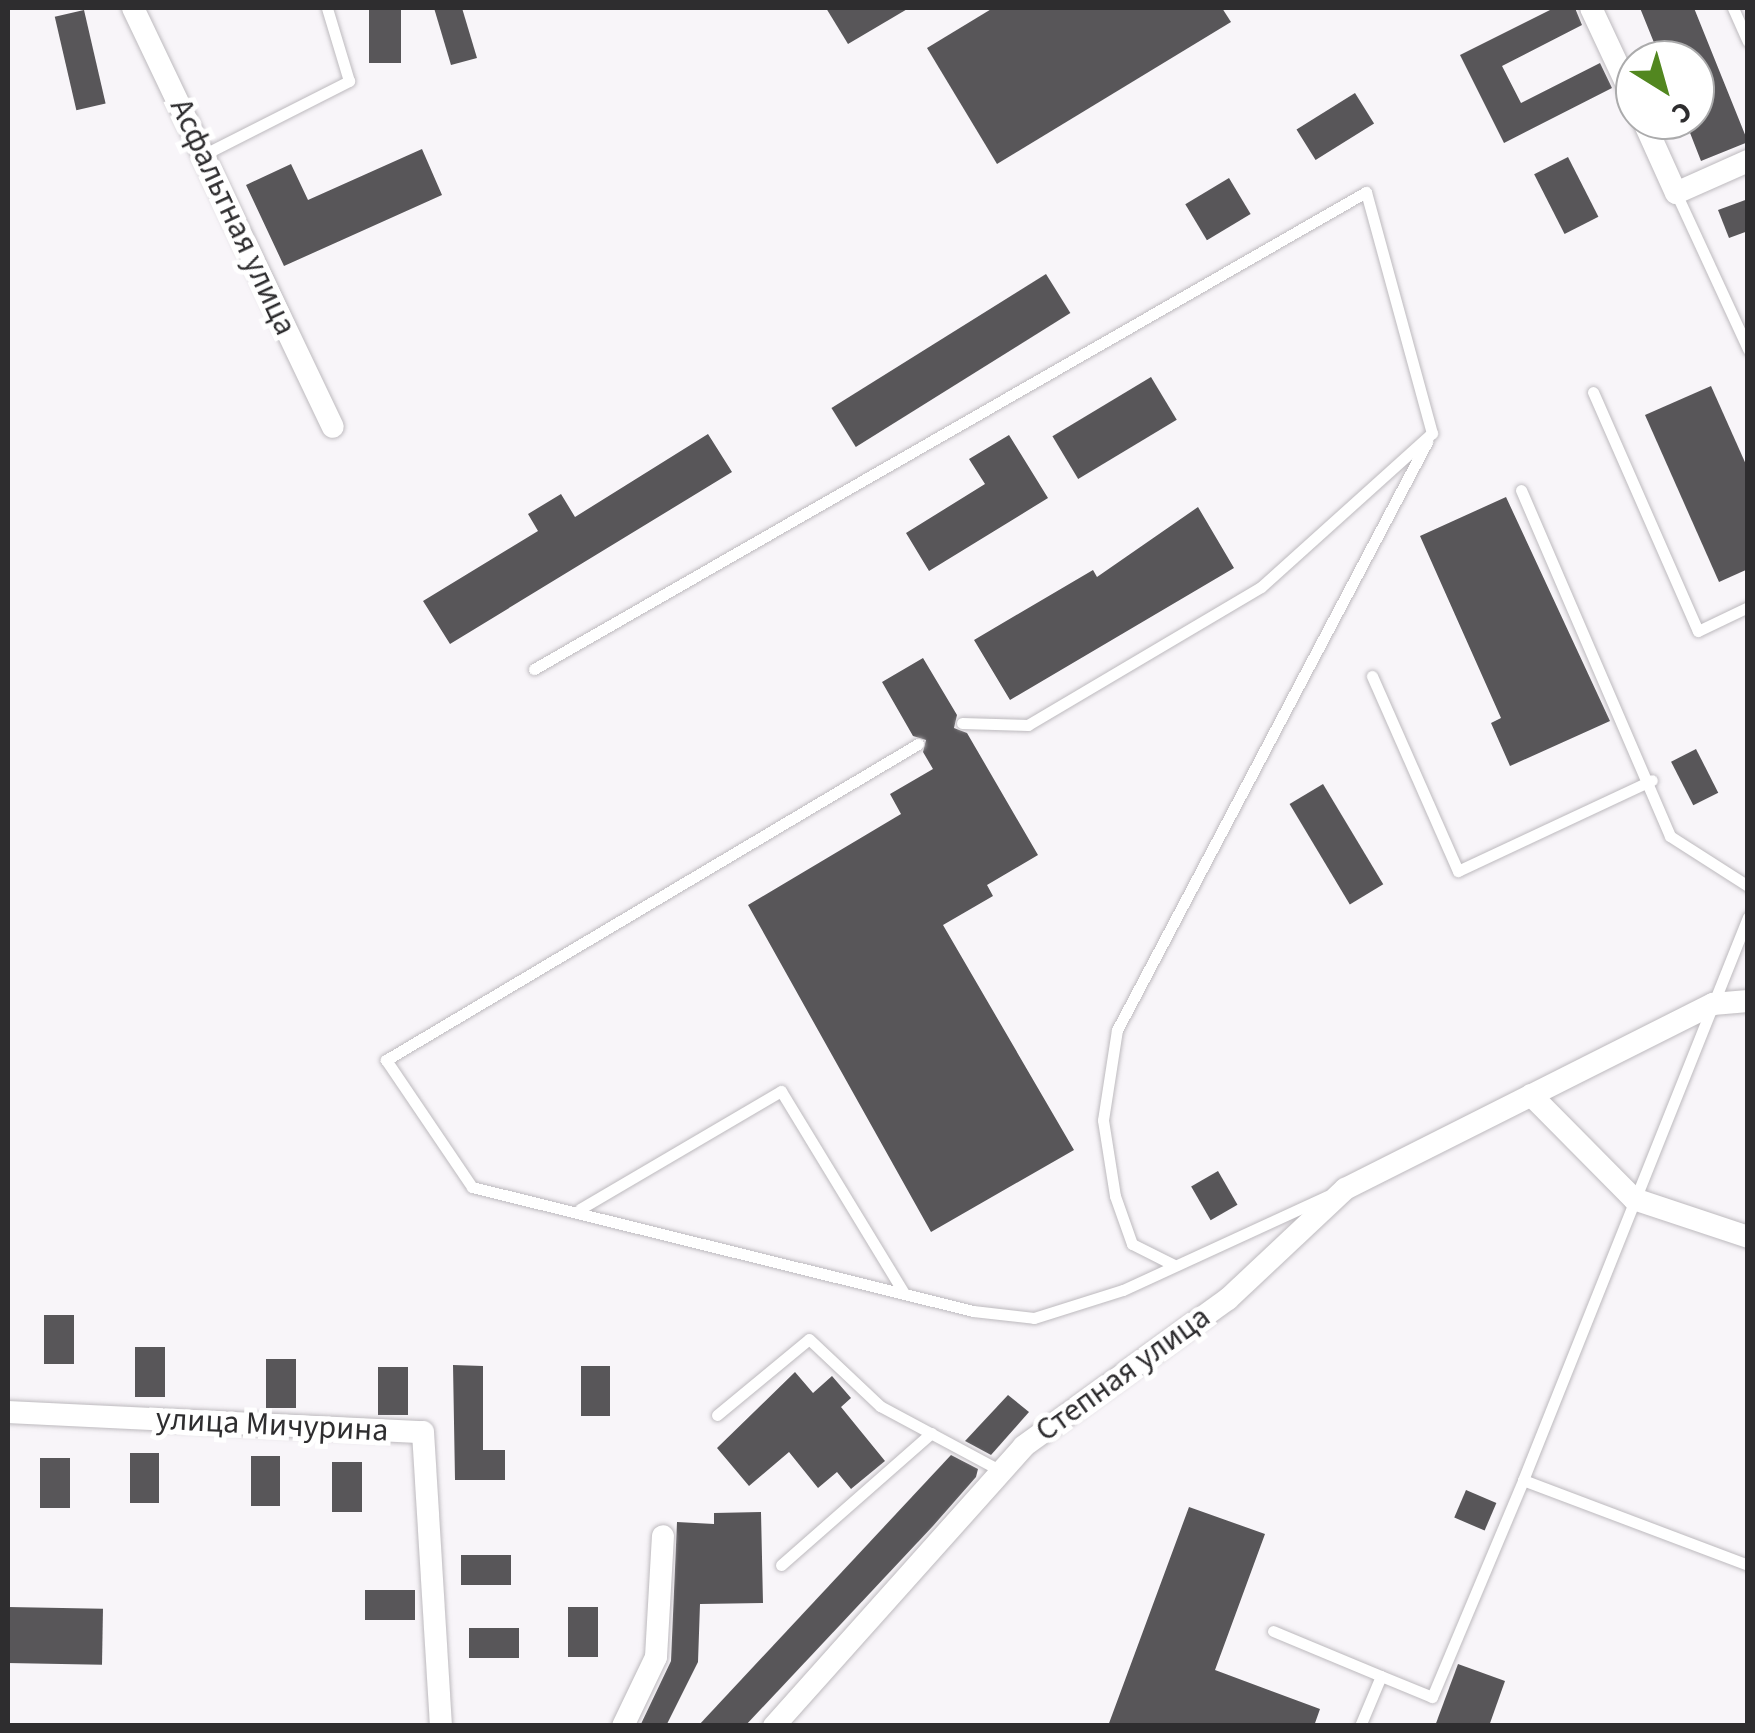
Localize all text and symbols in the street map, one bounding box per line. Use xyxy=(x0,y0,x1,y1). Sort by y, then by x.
north arrow xyxy=(1615,40,1715,140)
text: С xyxy=(1663,91,1700,133)
street label: Асфальтная улица xyxy=(161,93,305,341)
street label: Степная улица xyxy=(1028,1298,1218,1450)
street label: улица Мичурина xyxy=(155,1400,389,1450)

